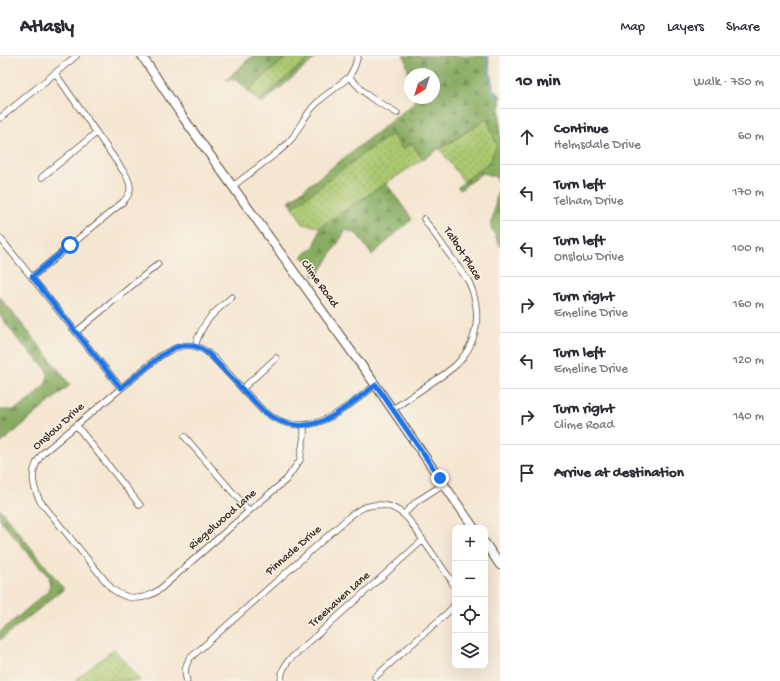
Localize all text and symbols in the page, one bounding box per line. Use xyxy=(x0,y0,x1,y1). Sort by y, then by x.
text: Atlasly xyxy=(20,16,74,39)
text: Map xyxy=(621,19,645,36)
text: Layers xyxy=(667,19,704,36)
text: Share xyxy=(726,19,760,36)
north arrow xyxy=(404,68,440,104)
text: 10 min xyxy=(516,72,560,92)
text: Walk · 750 m xyxy=(694,75,764,90)
text: Continue xyxy=(554,120,608,138)
icon: ahead xyxy=(516,126,538,148)
text: 60 m xyxy=(738,129,764,144)
text: Helmsdale Drive xyxy=(554,138,641,153)
text: Turn left xyxy=(554,176,605,194)
icon: left xyxy=(516,182,538,204)
text: 170 m xyxy=(732,185,764,200)
text: Telham Drive xyxy=(554,194,623,209)
street label: Talbot Place xyxy=(439,224,485,284)
text: Turn left xyxy=(554,232,605,250)
route start xyxy=(61,236,79,254)
icon: left xyxy=(516,238,538,260)
text: 100 m xyxy=(732,241,764,256)
text: Onslow Drive xyxy=(554,250,624,265)
street label: Clime Road xyxy=(297,257,342,311)
text: Turn right xyxy=(554,288,614,306)
icon: right xyxy=(516,294,538,316)
text: 160 m xyxy=(732,297,764,312)
text: Emeline Drive xyxy=(554,306,628,321)
text: Turn left xyxy=(554,344,605,362)
icon: left xyxy=(516,350,538,372)
text: 120 m xyxy=(733,353,764,368)
text: Emeline Drive xyxy=(554,362,628,377)
street label: Onslow Drive xyxy=(30,400,88,454)
text: Turn right xyxy=(554,400,614,418)
icon: right xyxy=(516,406,538,428)
text: 140 m xyxy=(733,409,764,424)
text: Clime Road xyxy=(554,418,614,433)
icon: arrive xyxy=(516,462,538,484)
text: Arrive at destination xyxy=(554,464,684,482)
route end xyxy=(431,469,449,487)
street label: Riegelwood Lane xyxy=(186,486,260,553)
street label: Pinnacle Drive xyxy=(263,522,325,580)
map controls xyxy=(452,525,488,669)
button: + xyxy=(452,525,488,561)
button: − xyxy=(452,561,488,597)
street label: Treehaven Lane xyxy=(306,568,374,632)
button: locate xyxy=(452,597,488,633)
button: layers xyxy=(452,633,488,669)

